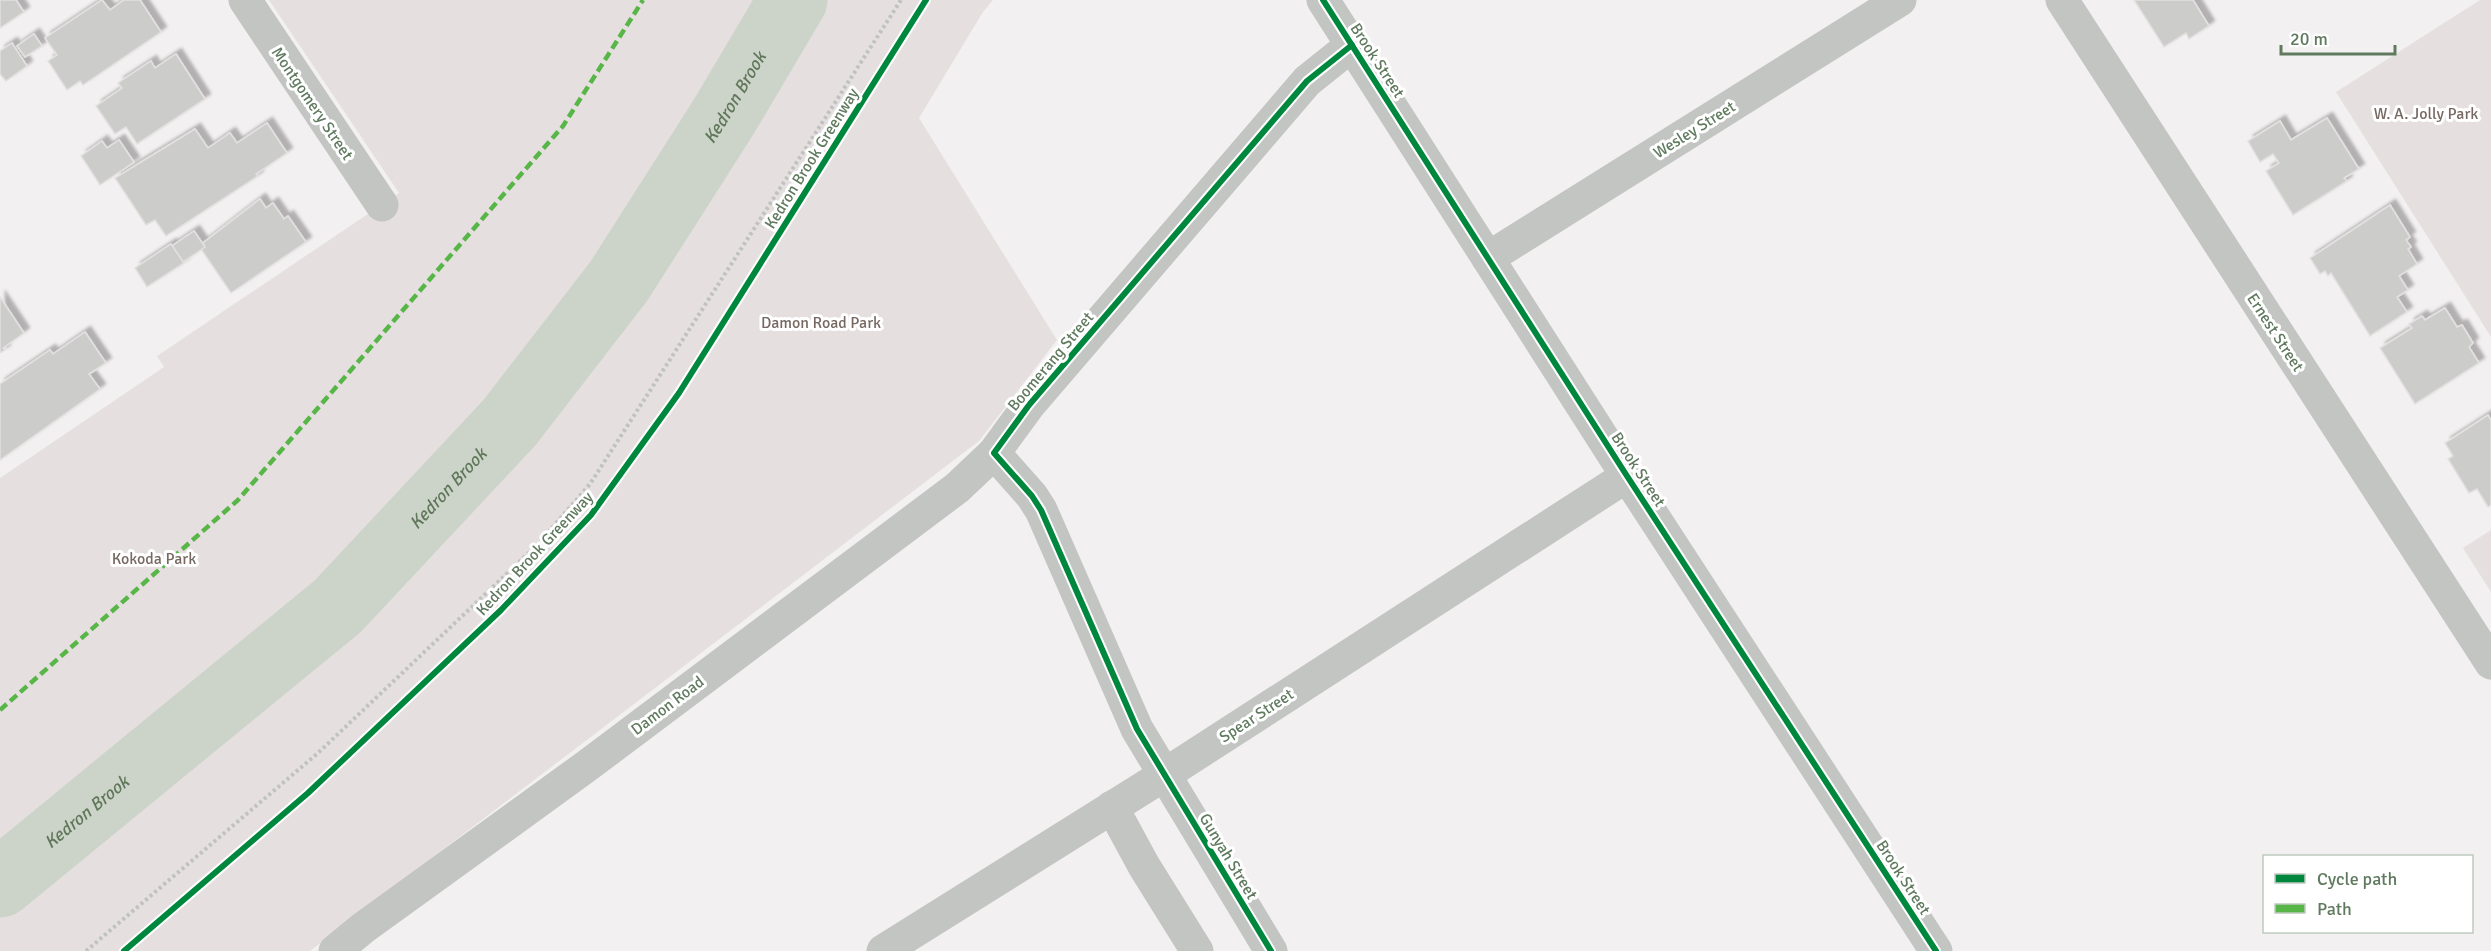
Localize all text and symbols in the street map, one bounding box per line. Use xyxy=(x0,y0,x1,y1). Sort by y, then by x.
scale bar xyxy=(2281,18,2395,56)
street label: Brook Street xyxy=(1346,19,1409,102)
text: 20 m xyxy=(2290,28,2328,50)
street label: Montgomery Street xyxy=(267,43,358,164)
water label: Kedron Brook xyxy=(699,46,772,148)
street label: Kedron Brook Greenway xyxy=(760,84,864,233)
street label: Wesley Street xyxy=(1650,97,1740,163)
park label: W. A. Jolly Park xyxy=(2374,104,2478,124)
street label: Ernest Street xyxy=(2242,290,2308,376)
street label: Boomerang Street xyxy=(1003,308,1098,415)
park label: Damon Road Park xyxy=(761,313,881,333)
street label: Brook Street xyxy=(1607,428,1670,511)
water label: Kedron Brook xyxy=(405,442,493,534)
street label: Kedron Brook Greenway xyxy=(472,487,598,620)
park label: Kokoda Park xyxy=(112,549,196,569)
street label: Damon Road xyxy=(627,672,708,740)
street label: Spear Street xyxy=(1216,684,1298,747)
water label: Kedron Brook xyxy=(40,770,135,853)
street label: Gunyah Street xyxy=(1195,810,1262,903)
street label: Brook Street xyxy=(1872,836,1935,919)
legend xyxy=(2263,855,2473,933)
text: Cycle path xyxy=(2317,868,2397,890)
text: Path xyxy=(2317,898,2352,920)

